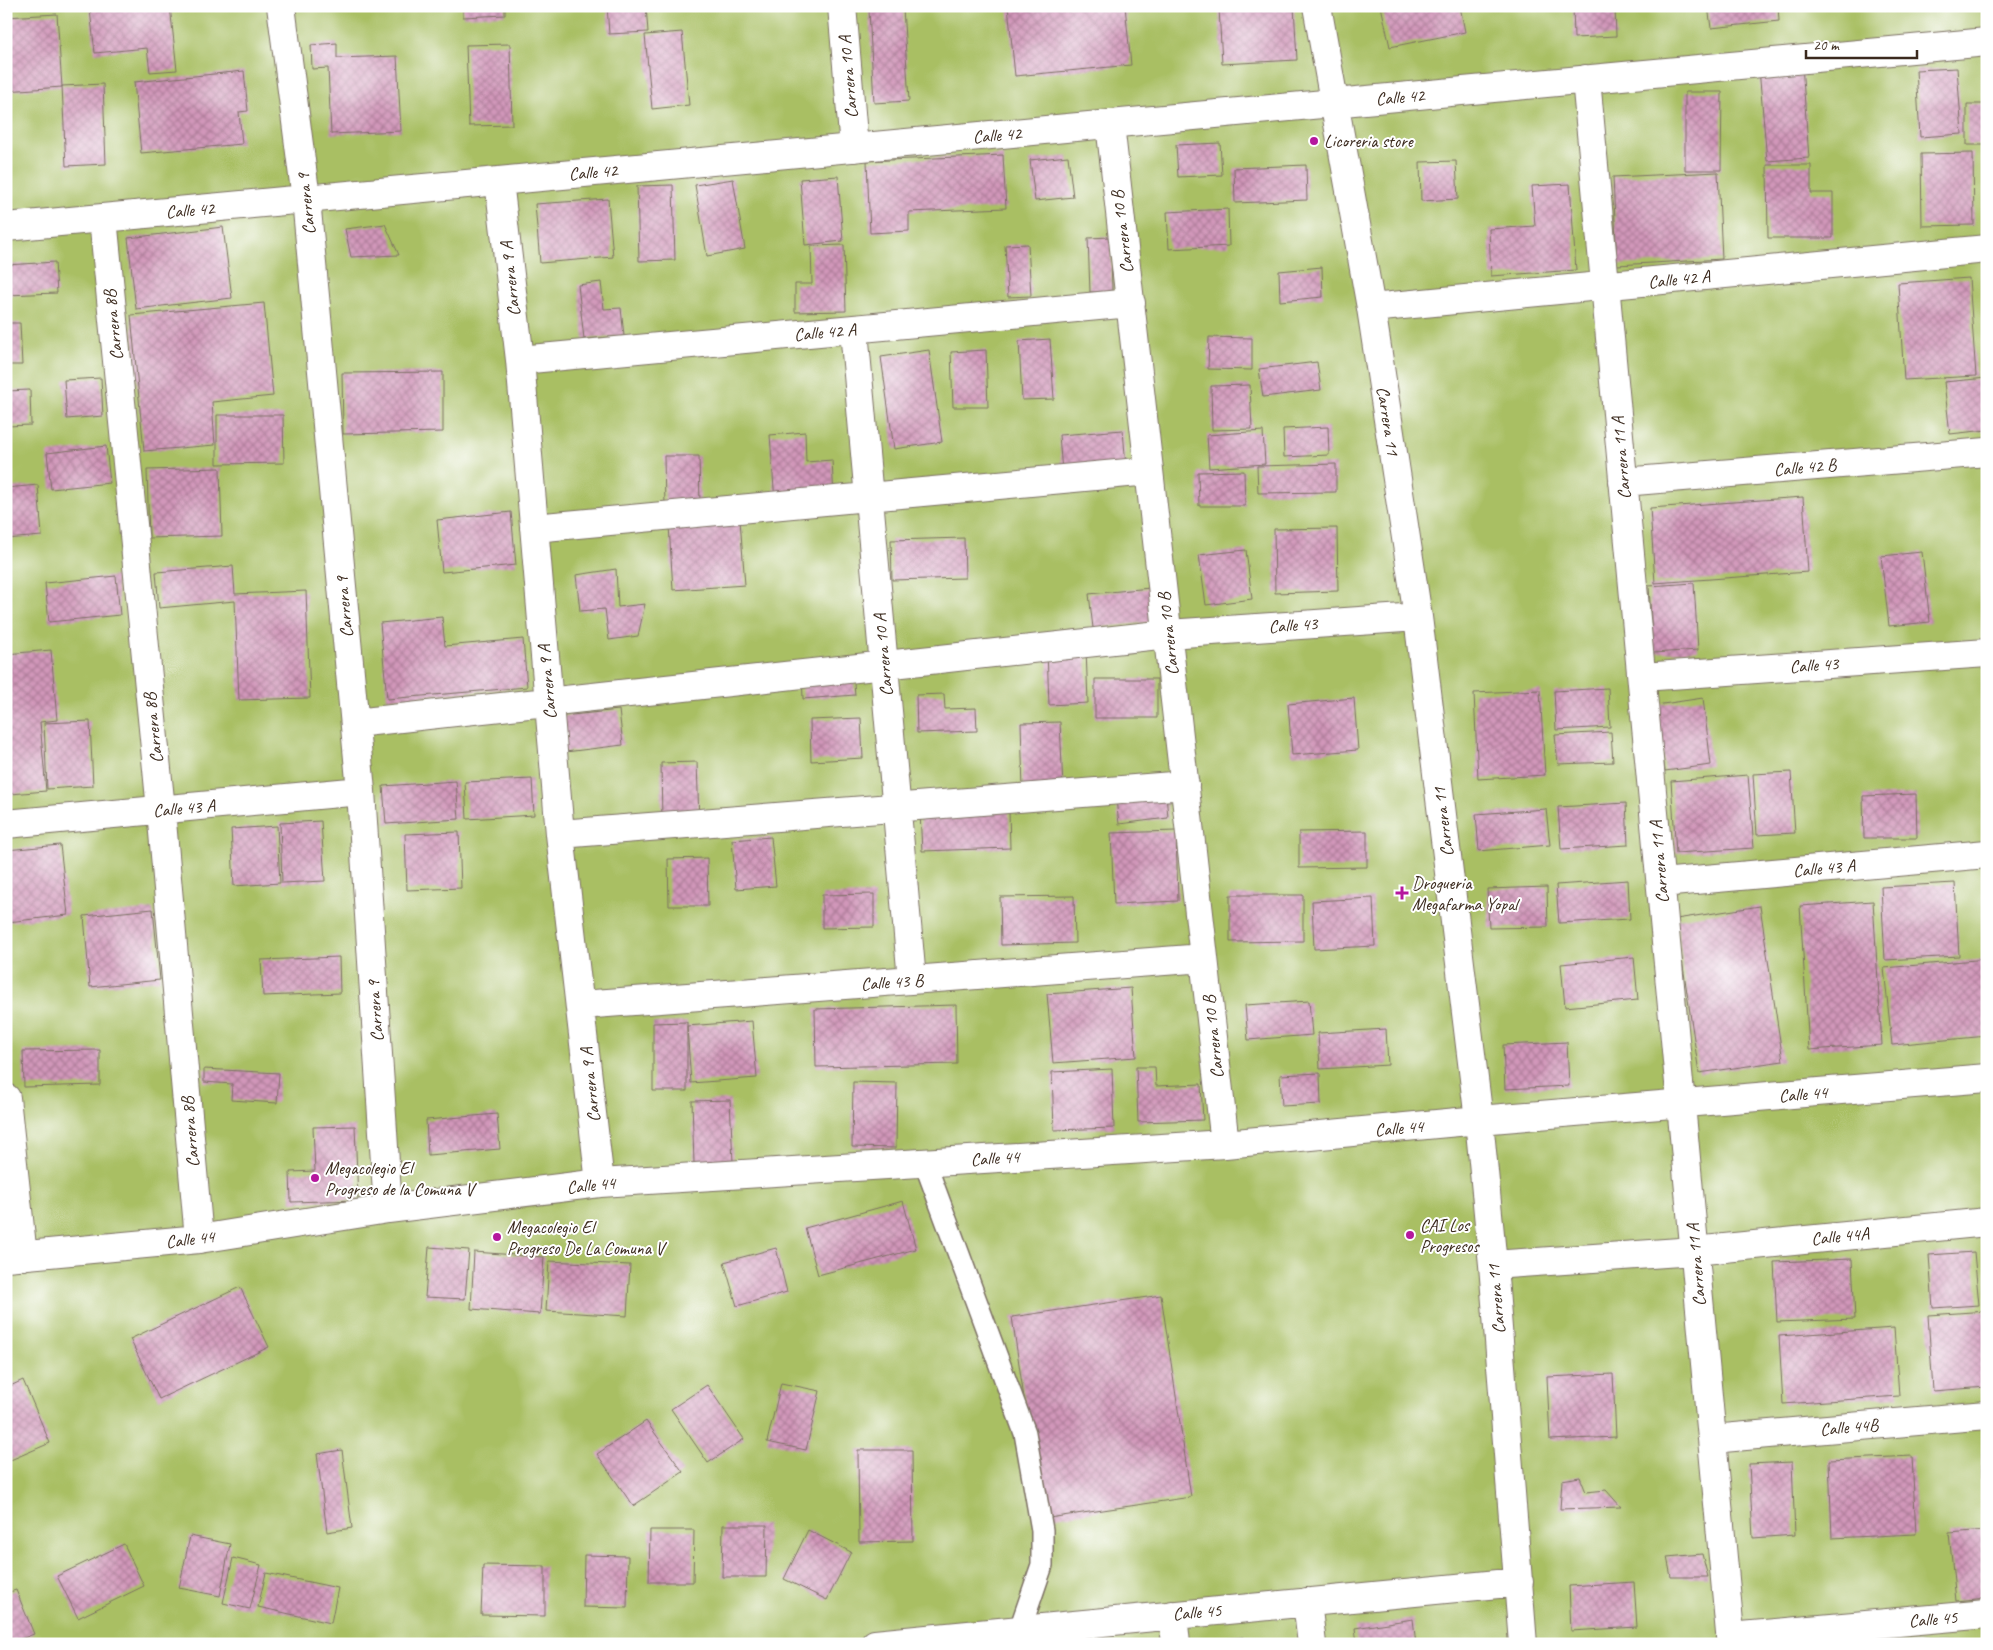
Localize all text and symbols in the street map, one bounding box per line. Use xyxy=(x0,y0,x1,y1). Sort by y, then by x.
scale bar xyxy=(1806,28,1917,60)
street label: Carrera 10 A xyxy=(833,34,863,119)
text: 20 m xyxy=(1813,36,1840,55)
street label: Calle 42 xyxy=(1375,84,1427,110)
street label: Calle 42 xyxy=(972,122,1024,148)
place label: Licoreria store xyxy=(1324,130,1414,152)
marker: Licoreria store xyxy=(1308,135,1320,147)
street label: Calle 42 xyxy=(568,159,620,185)
street label: Carrera 9 xyxy=(292,170,320,236)
street label: Carrera 10 B xyxy=(1106,188,1138,275)
street label: Calle 42 xyxy=(165,197,217,223)
street label: Carrera 9 A xyxy=(495,240,525,317)
street label: Calle 42 A xyxy=(1647,265,1712,293)
street label: Carrera 8B xyxy=(98,287,128,361)
street label: Calle 42 A xyxy=(793,318,858,346)
street label: Carrera 11 xyxy=(1372,385,1404,458)
street label: Carrera 11 A xyxy=(1606,415,1636,500)
street label: Calle 42 B xyxy=(1773,453,1839,481)
street label: Carrera 9 xyxy=(330,574,358,639)
street label: Carrera 10 B xyxy=(1153,590,1183,677)
street label: Carrera 10 A xyxy=(868,612,898,697)
street label: Calle 43 xyxy=(1268,612,1320,638)
street label: Carrera 9 A xyxy=(533,643,561,720)
street label: Calle 43 xyxy=(1789,652,1841,678)
street label: Carrera 8B xyxy=(138,690,168,764)
street label: Carrera 11 xyxy=(1428,785,1458,858)
street label: Calle 43 A xyxy=(152,794,217,822)
street label: Carrera 11 A xyxy=(1644,819,1674,904)
street label: Calle 43 A xyxy=(1792,854,1857,882)
place label: Drogueria Megafarma Yopal xyxy=(1412,872,1520,915)
marker: Drogueria Megafarma Yopal xyxy=(1396,887,1408,899)
street label: Calle 43 B xyxy=(860,969,926,995)
street label: Carrera 9 xyxy=(362,978,388,1042)
street label: Carrera 10 B xyxy=(1198,993,1228,1080)
street label: Carrera 9 A xyxy=(575,1046,605,1123)
street label: Calle 44 xyxy=(1778,1081,1830,1107)
street label: Carrera 8B xyxy=(176,1094,204,1168)
street label: Calle 44 xyxy=(1374,1115,1426,1141)
street label: Calle 44 xyxy=(970,1145,1022,1171)
place label: Megacolegio El Progreso de la Comuna V xyxy=(325,1157,477,1200)
street label: Calle 44 xyxy=(566,1171,618,1198)
marker: Megacolegio El Progreso de la Comuna V xyxy=(309,1172,321,1184)
place label: CAI Los Progresos xyxy=(1420,1214,1480,1257)
place label: Megacolegio El Progreso De La Comuna V xyxy=(507,1216,667,1259)
street label: Carrera 11 A xyxy=(1681,1222,1711,1307)
street label: Calle 44A xyxy=(1810,1222,1871,1250)
street label: Calle 44 xyxy=(164,1225,217,1253)
marker: CAI Los Progresos xyxy=(1404,1229,1416,1241)
marker: Megacolegio El Progreso De La Comuna V xyxy=(491,1231,503,1243)
street label: Carrera 11 xyxy=(1482,1262,1510,1335)
street label: Calle 44B xyxy=(1819,1413,1881,1440)
street label: Calle 45 xyxy=(1172,1599,1223,1625)
street label: Calle 45 xyxy=(1908,1606,1959,1632)

